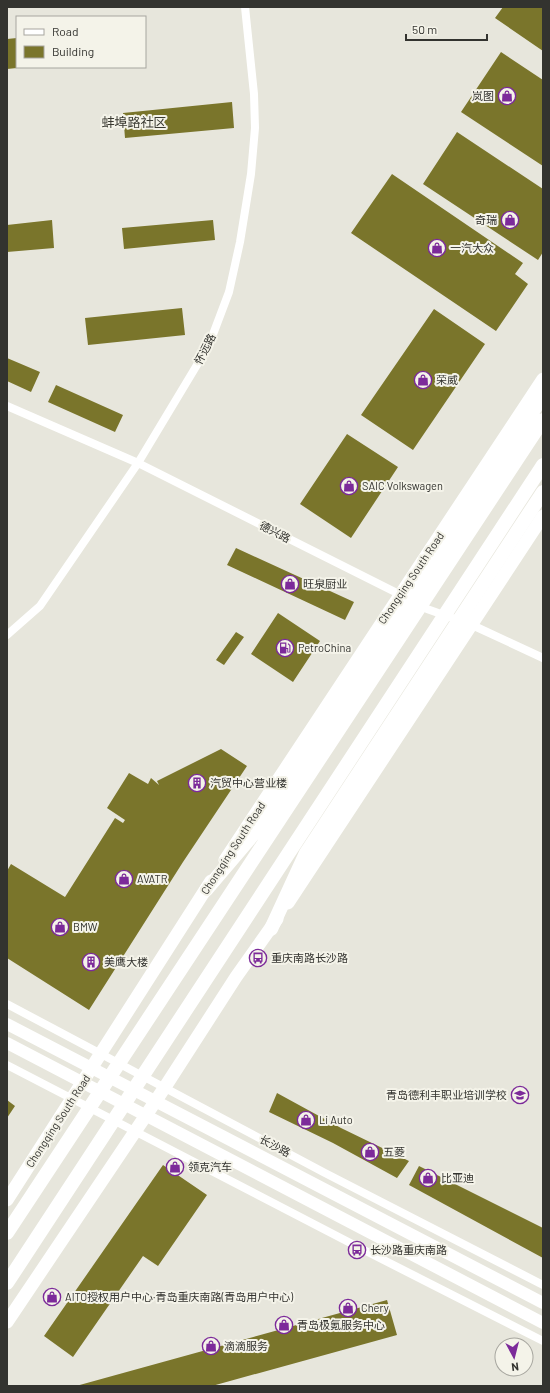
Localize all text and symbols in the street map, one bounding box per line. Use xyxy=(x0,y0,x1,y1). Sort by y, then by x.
legend xyxy=(16,16,146,68)
scale bar xyxy=(406,16,487,42)
text: 50 m xyxy=(412,22,437,36)
text: Road xyxy=(52,24,79,38)
text: Building xyxy=(52,44,94,58)
shop icon: 岚图 xyxy=(497,86,517,106)
place label: 岚图 xyxy=(472,89,494,102)
district label: 蚌埠路社区 xyxy=(101,114,167,130)
shop icon: 奇瑞 xyxy=(500,210,520,230)
place label: 奇瑞 xyxy=(475,213,497,226)
shop icon: 一汽大众 xyxy=(427,238,447,258)
place label: 一汽大众 xyxy=(450,241,494,254)
street label: 怀远路 xyxy=(191,331,218,366)
shop icon: 荣威 xyxy=(413,370,433,390)
place label: 荣威 xyxy=(436,373,458,386)
shop icon: SAIC Volkswagen xyxy=(339,476,359,496)
place label: SAIC Volkswagen xyxy=(362,479,443,492)
street label: 德兴路 xyxy=(258,518,293,545)
street label: Chongqing South Road xyxy=(375,529,446,626)
shop icon: 旺泉厨业 xyxy=(280,574,300,594)
place label: 旺泉厨业 xyxy=(303,577,347,590)
fuel station icon: PetroChina xyxy=(275,638,295,658)
place label: PetroChina xyxy=(298,641,351,654)
building icon: 汽贸中心营业楼 xyxy=(187,773,207,793)
place label: 汽贸中心营业楼 xyxy=(210,776,287,789)
street label: Chongqing South Road xyxy=(198,799,267,897)
shop icon: AVATR xyxy=(114,869,134,889)
place label: AVATR xyxy=(137,872,168,885)
shop icon: BMW xyxy=(50,917,70,937)
place label: BMW xyxy=(73,920,98,933)
bus stop icon: 重庆南路长沙路 xyxy=(248,948,268,968)
place label: 重庆南路长沙路 xyxy=(271,951,348,964)
building icon: 美鹰大楼 xyxy=(81,952,101,972)
place label: 美鹰大楼 xyxy=(104,955,148,968)
street label: Chongqing South Road xyxy=(23,1072,92,1170)
school or university icon: 青岛德利丰职业培训学校 xyxy=(510,1085,530,1105)
place label: 青岛德利丰职业培训学校 xyxy=(386,1088,507,1101)
shop icon: Li Auto xyxy=(296,1110,316,1130)
place label: Li Auto xyxy=(319,1113,353,1126)
street label: 长沙路 xyxy=(258,1132,293,1159)
shop icon: 五菱 xyxy=(360,1142,380,1162)
place label: 五菱 xyxy=(383,1145,405,1158)
shop icon: 领克汽车 xyxy=(165,1157,185,1177)
place label: 领克汽车 xyxy=(188,1160,232,1173)
shop icon: 比亚迪 xyxy=(418,1168,438,1188)
place label: 比亚迪 xyxy=(441,1171,474,1184)
bus stop icon: 长沙路重庆南路 xyxy=(347,1240,367,1260)
place label: 长沙路重庆南路 xyxy=(370,1243,447,1256)
shop icon: AITO授权用户中心·青岛重庆南路(青岛用户中心) xyxy=(42,1287,62,1307)
place label: AITO授权用户中心·青岛重庆南路(青岛用户中心) xyxy=(65,1290,293,1303)
shop icon: Chery xyxy=(338,1298,358,1318)
place label: Chery xyxy=(361,1301,389,1314)
shop icon: 青岛极氪服务中心 xyxy=(274,1315,294,1335)
place label: 青岛极氪服务中心 xyxy=(297,1318,385,1331)
shop icon: 滴滴服务 xyxy=(201,1336,221,1356)
north arrow xyxy=(494,1337,534,1377)
place label: 滴滴服务 xyxy=(224,1339,268,1352)
text: N xyxy=(511,1361,520,1374)

